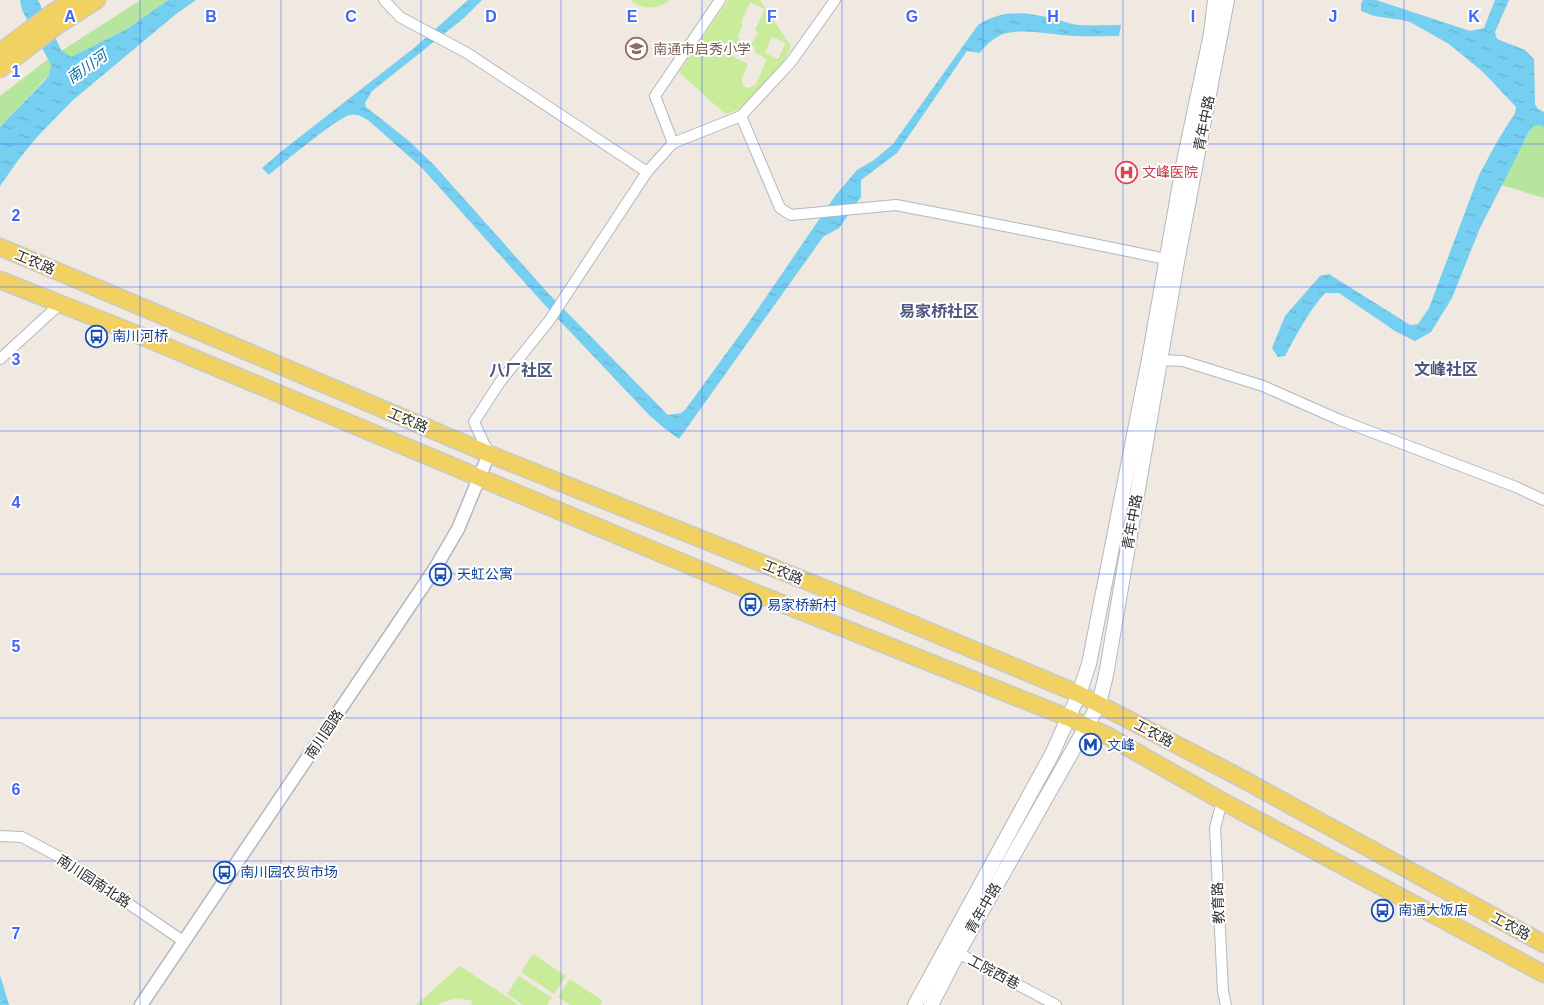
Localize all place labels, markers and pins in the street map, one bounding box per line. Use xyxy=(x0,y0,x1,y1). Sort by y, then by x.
school or university icon: 南通市启秀小学 xyxy=(625,37,649,61)
place label: 南通市启秀小学 xyxy=(653,41,751,57)
hospital icon: 文峰医院 xyxy=(1114,160,1138,184)
place label: 文峰医院 xyxy=(1142,164,1198,180)
bus stop icon: 南川河桥 xyxy=(84,324,108,348)
place label: 南川河桥 xyxy=(112,328,168,344)
bus stop icon: 天虹公寓 xyxy=(429,562,453,586)
place label: 天虹公寓 xyxy=(457,566,513,582)
bus stop icon: 易家桥新村 xyxy=(739,593,763,617)
place label: 易家桥新村 xyxy=(767,597,837,613)
metro station icon: 文峰 xyxy=(1079,733,1103,757)
place label: 文峰 xyxy=(1107,737,1135,753)
bus stop icon: 南川园农贸市场 xyxy=(212,860,236,884)
place label: 南川园农贸市场 xyxy=(240,864,338,880)
bus stop icon: 南通大饭店 xyxy=(1370,898,1394,922)
place label: 南通大饭店 xyxy=(1398,902,1468,918)

